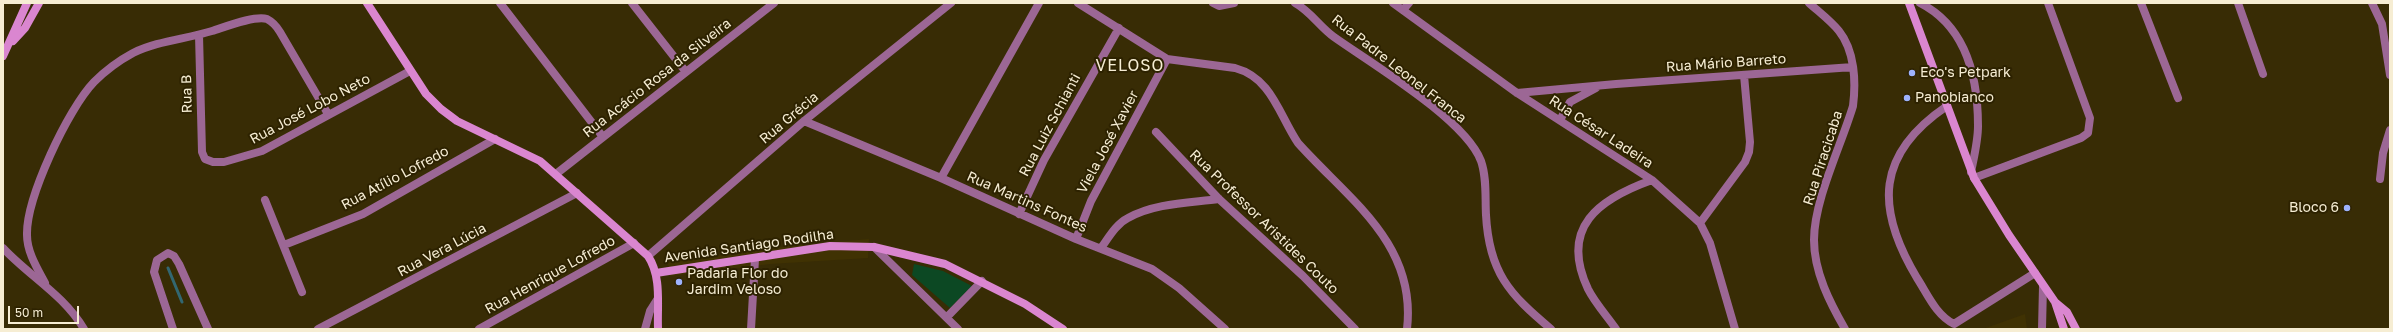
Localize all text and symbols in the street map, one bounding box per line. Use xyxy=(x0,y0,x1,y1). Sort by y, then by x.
street label: Rua Padre Leonel Franca xyxy=(1328,11,1470,127)
street label: Rua Acácio Rosa da Silveira xyxy=(580,15,734,141)
street label: Rua Mário Barreto xyxy=(1665,50,1787,76)
district label: VELOSO xyxy=(1096,56,1164,76)
place label: Eco's Petpark xyxy=(1920,65,2011,81)
marker: Eco's Petpark xyxy=(1907,68,1917,78)
street label: Rua José Lobo Neto xyxy=(247,70,373,148)
street label: Rua Luiz Schianti xyxy=(1016,71,1084,179)
street label: Rua B xyxy=(178,75,196,113)
street label: Viela José Xavier xyxy=(1074,88,1142,196)
street label: Rua Grécia xyxy=(756,89,822,147)
place label: Panobianco xyxy=(1915,90,1994,106)
street label: Rua César Ladeira xyxy=(1546,92,1656,172)
marker: Panobianco xyxy=(1902,93,1912,103)
street label: Rua Piracicaba xyxy=(1800,108,1846,208)
street label: Rua Atílio Lofredo xyxy=(338,143,452,213)
street label: Rua Professor Aristides Couto xyxy=(1186,146,1342,298)
street label: Rua Martins Fontes xyxy=(964,168,1090,236)
place label: Bloco 6 xyxy=(2289,200,2339,216)
marker: Bloco 6 xyxy=(2342,203,2352,213)
street label: Rua Vera Lúcia xyxy=(395,220,489,280)
street label: Avenida Santiago Rodilha xyxy=(663,226,835,266)
street label: Rua Henrique Lofredo xyxy=(482,232,618,318)
place label: Padaria Flor do Jardim Veloso xyxy=(687,266,788,298)
marker: Padaria Flor do Jardim Veloso xyxy=(674,277,684,287)
scale bar xyxy=(10,298,81,324)
text: 50 m xyxy=(15,305,43,320)

